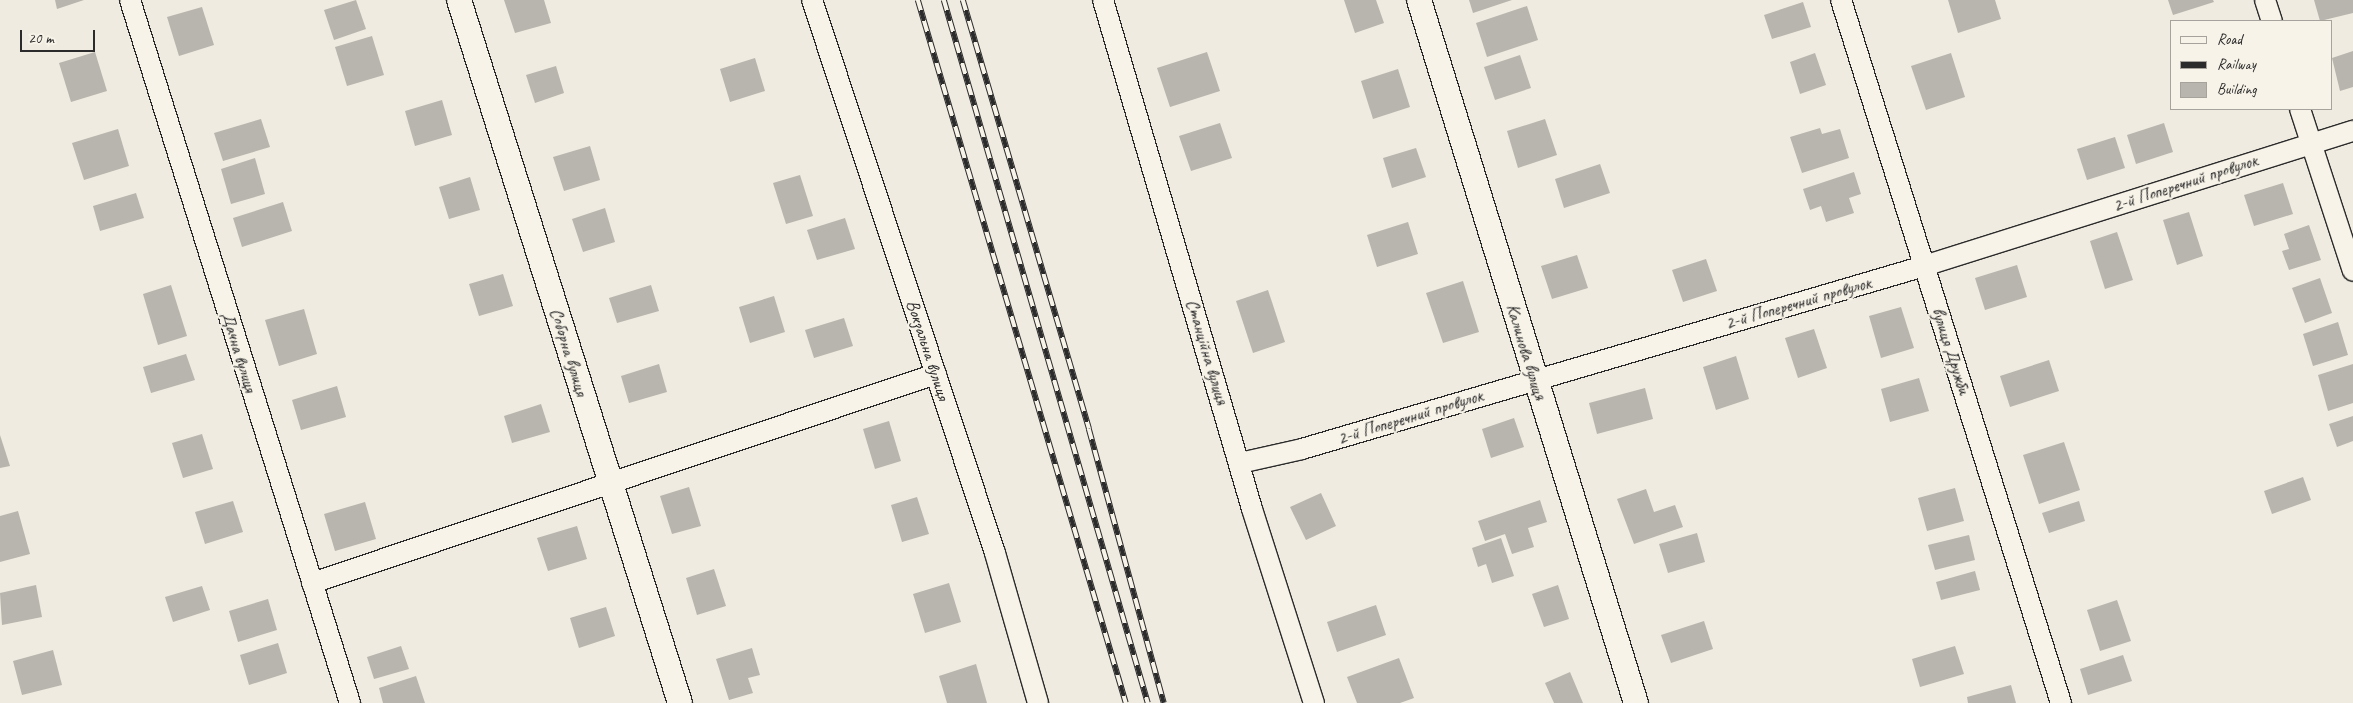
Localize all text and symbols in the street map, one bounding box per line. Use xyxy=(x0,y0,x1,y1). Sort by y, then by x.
scale bar xyxy=(22,20,98,52)
legend xyxy=(2170,20,2333,110)
text: 20 m xyxy=(28,29,54,48)
text: Road xyxy=(2217,30,2242,49)
text: Railway xyxy=(2217,55,2256,74)
text: Building xyxy=(2217,80,2256,99)
street label: 2-й Поперечний провулок xyxy=(2110,149,2260,217)
street label: 2-й Поперечний провулок xyxy=(1723,272,1873,334)
street label: Станційна вулиця xyxy=(1182,296,1232,408)
street label: Вокзальна вулиця xyxy=(902,297,954,403)
street label: Калинова вулиця xyxy=(1501,301,1551,403)
street label: Соборна вулиця xyxy=(545,305,593,399)
street label: вулиця Дружби xyxy=(1927,305,1975,397)
street label: Дачна вулиця xyxy=(216,309,262,395)
street label: 2-й Поперечний провулок xyxy=(1335,385,1485,449)

